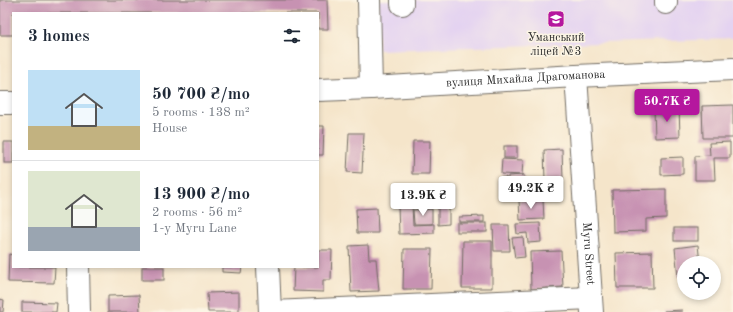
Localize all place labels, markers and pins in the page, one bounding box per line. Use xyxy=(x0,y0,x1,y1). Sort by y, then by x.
school or university icon: Уманський ліцей №3 xyxy=(546,9,566,29)
place label: Уманський ліцей №3 xyxy=(528,32,584,58)
pin: 50.7K ₴ xyxy=(630,89,704,123)
pin: 49.2K ₴ xyxy=(494,176,568,210)
pin: 13.9K ₴ xyxy=(386,183,460,217)

